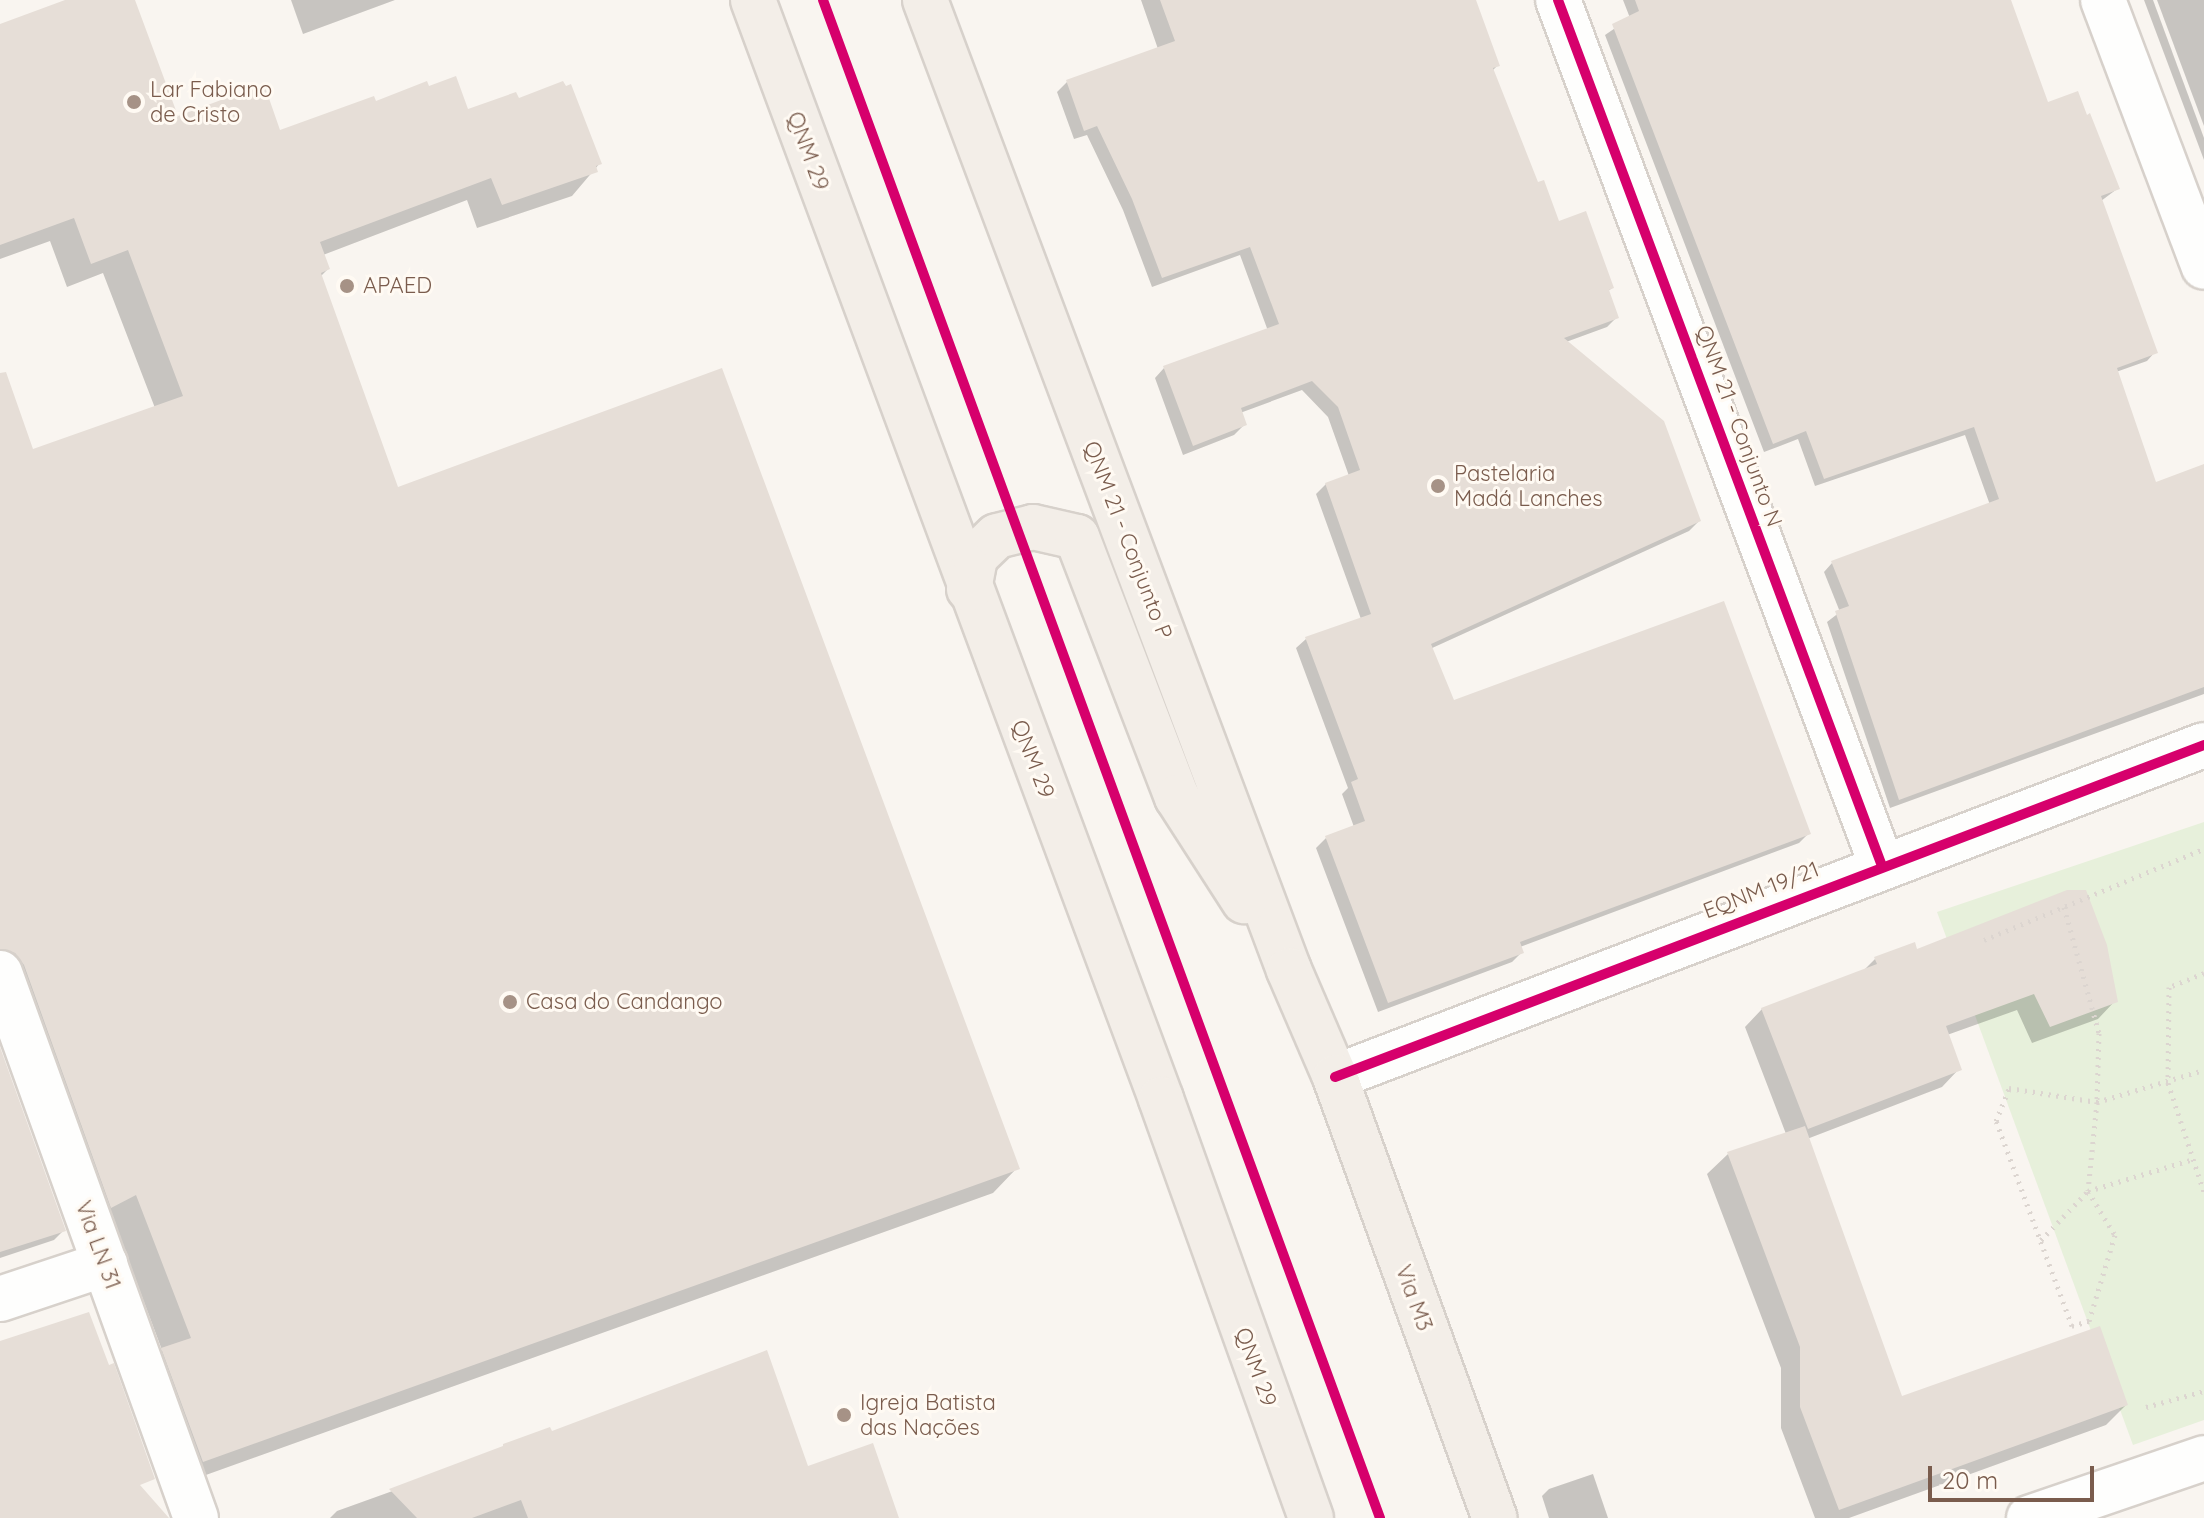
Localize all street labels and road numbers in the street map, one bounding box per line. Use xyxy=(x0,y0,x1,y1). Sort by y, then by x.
street label: QNM 29 xyxy=(782,108,834,194)
street label: QNM 21 - Conjunto N xyxy=(1690,322,1788,530)
street label: QNM 21 - Conjunto P xyxy=(1078,437,1178,643)
street label: QNM 29 xyxy=(1006,716,1060,802)
street label: EQNM 19/21 xyxy=(1699,856,1823,924)
street label: Via LN 31 xyxy=(70,1197,126,1293)
street label: Via M3 xyxy=(1390,1261,1438,1335)
street label: QNM 29 xyxy=(1230,1324,1282,1410)

